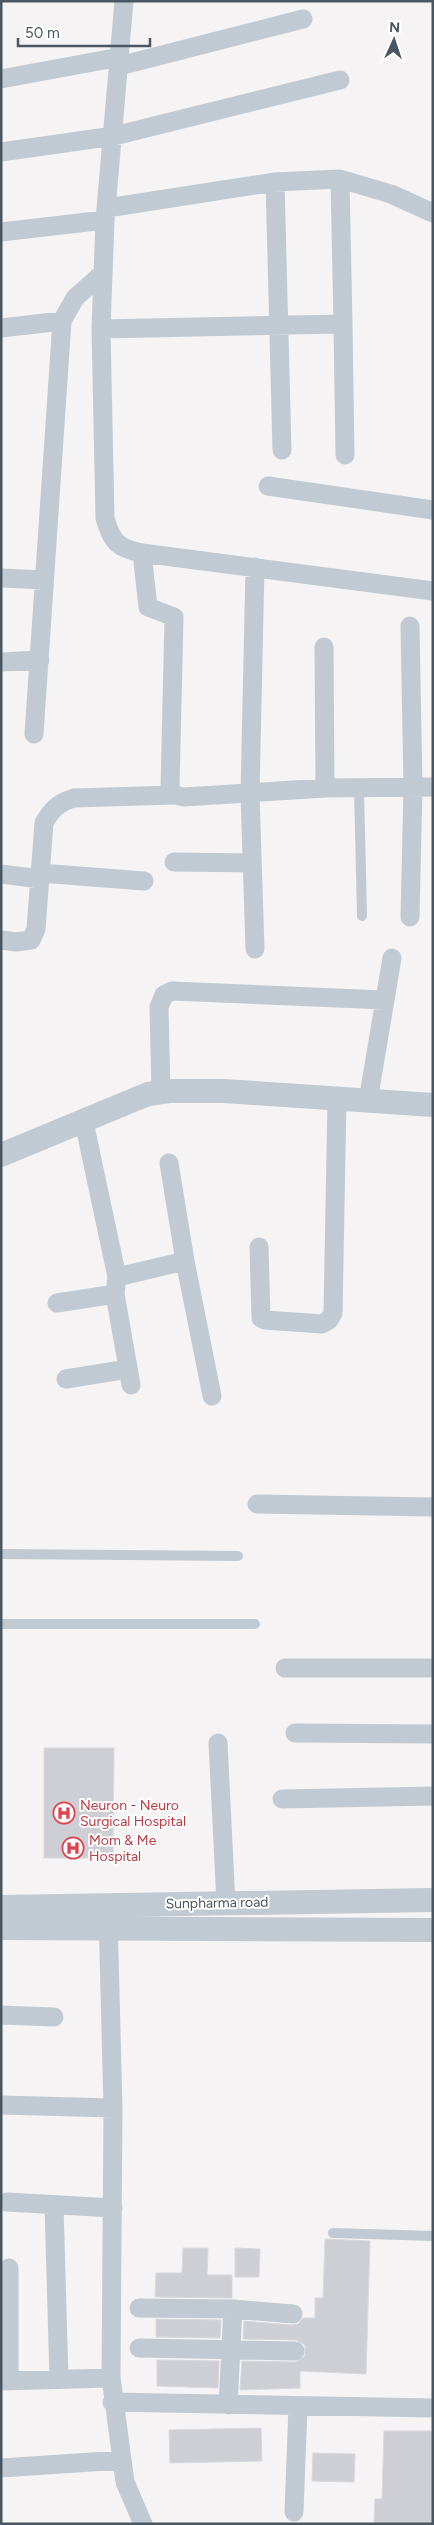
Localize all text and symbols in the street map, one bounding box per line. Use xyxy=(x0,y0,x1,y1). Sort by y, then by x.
scale bar xyxy=(18,15,150,47)
north arrow xyxy=(369,15,419,65)
text: N xyxy=(389,19,401,36)
text: 50 m xyxy=(25,24,60,42)
place label: Neuron - Neuro Surgical Hospital xyxy=(80,1797,186,1830)
hospital icon: Neuron - Neuro Surgical Hospital xyxy=(52,1801,76,1825)
place label: Mom & Me Hospital xyxy=(89,1832,157,1865)
hospital icon: Mom & Me Hospital xyxy=(61,1836,85,1860)
street label: Sunpharma road xyxy=(165,1894,269,1912)

